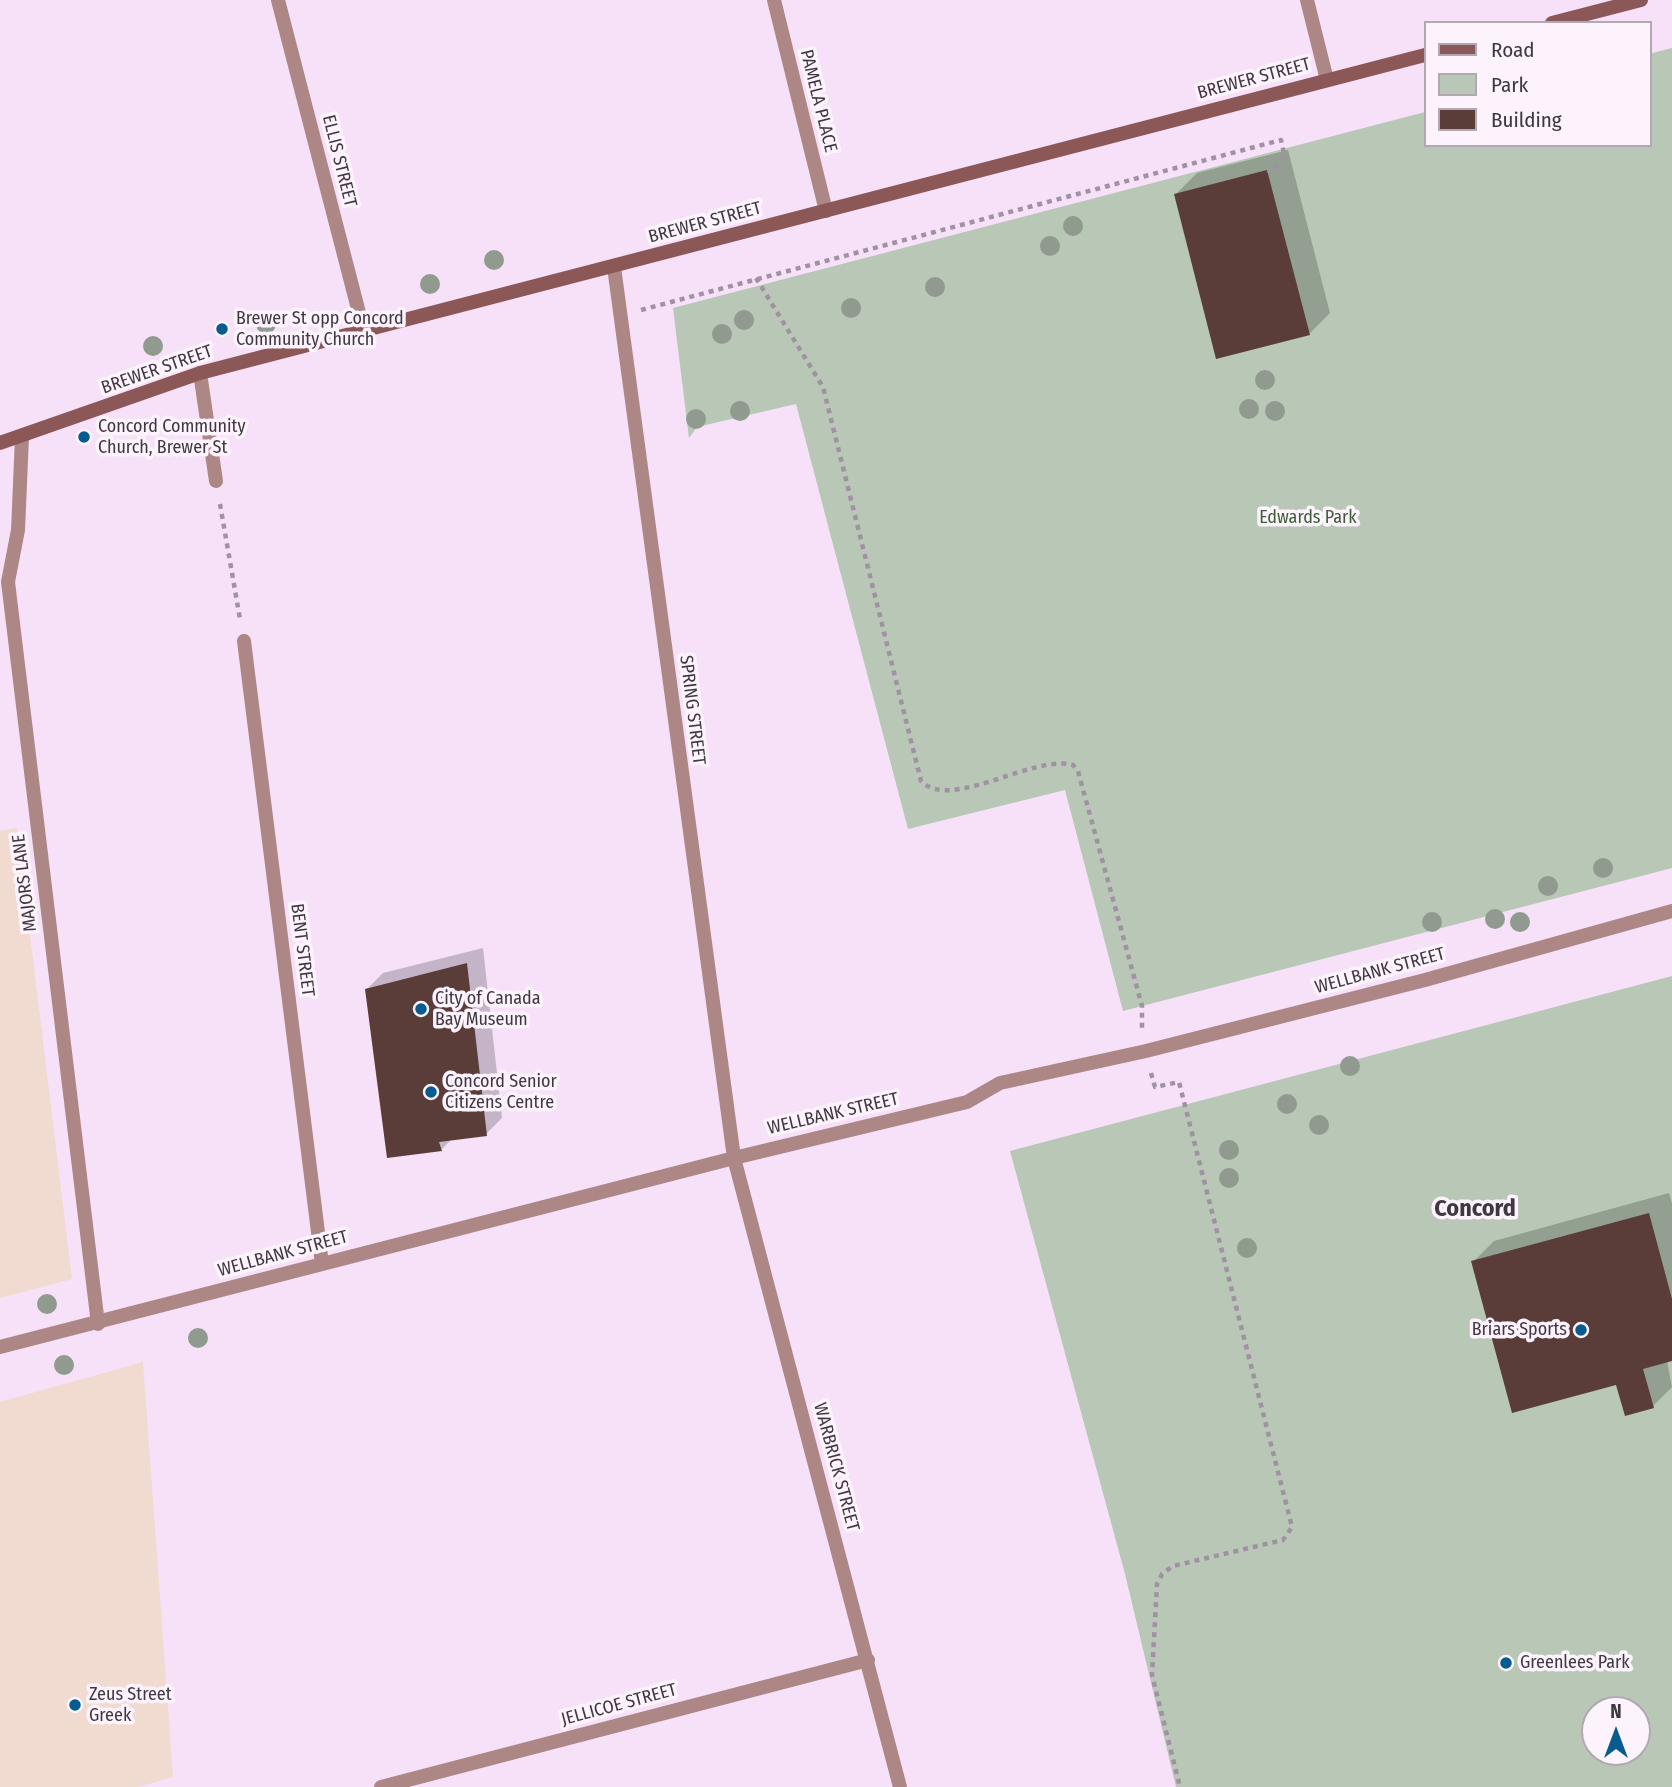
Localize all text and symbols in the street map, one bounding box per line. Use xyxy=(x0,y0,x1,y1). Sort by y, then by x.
legend xyxy=(1424,21,1651,147)
text: Road xyxy=(1491,37,1535,63)
street label: PAMELA PLACE xyxy=(795,47,841,155)
street label: BREWER STREET xyxy=(1195,54,1313,104)
text: Park xyxy=(1491,72,1528,98)
text: Building xyxy=(1491,107,1562,133)
street label: ELLIS STREET xyxy=(317,113,361,209)
street label: BREWER STREET xyxy=(646,198,764,248)
place label: Brewer St opp Concord Community Church xyxy=(236,308,404,350)
marker: Brewer St opp Concord Community Church xyxy=(214,321,230,337)
street label: BREWER STREET xyxy=(99,341,215,399)
place label: Concord Community Church, Brewer St xyxy=(98,416,245,458)
marker: Concord Community Church, Brewer St xyxy=(76,429,92,445)
park label: Edwards Park xyxy=(1259,507,1357,529)
street label: SPRING STREET xyxy=(675,654,709,766)
street label: MAJORS LANE xyxy=(8,833,42,933)
street label: BENT STREET xyxy=(286,902,318,998)
street label: WELLBANK STREET xyxy=(1313,943,1447,999)
place label: City of Canada Bay Museum xyxy=(435,988,541,1030)
marker: City of Canada Bay Museum xyxy=(413,1001,429,1017)
place label: Concord Senior Citizens Centre xyxy=(445,1071,557,1114)
marker: Concord Senior Citizens Centre xyxy=(423,1084,439,1100)
street label: WELLBANK STREET xyxy=(765,1088,901,1140)
district label: Concord xyxy=(1434,1195,1516,1223)
street label: WELLBANK STREET xyxy=(216,1226,350,1282)
place label: Briars Sports xyxy=(1472,1319,1567,1341)
marker: Briars Sports xyxy=(1573,1322,1589,1338)
street label: WARBRICK STREET xyxy=(808,1400,864,1534)
place label: Greenlees Park xyxy=(1520,1652,1630,1674)
marker: Greenlees Park xyxy=(1498,1655,1514,1671)
street label: JELLICOE STREET xyxy=(559,1679,679,1731)
place label: Zeus Street Greek xyxy=(89,1684,172,1726)
north arrow xyxy=(1581,1696,1651,1766)
marker: Zeus Street Greek xyxy=(67,1697,83,1713)
text: N xyxy=(1610,1700,1622,1723)

